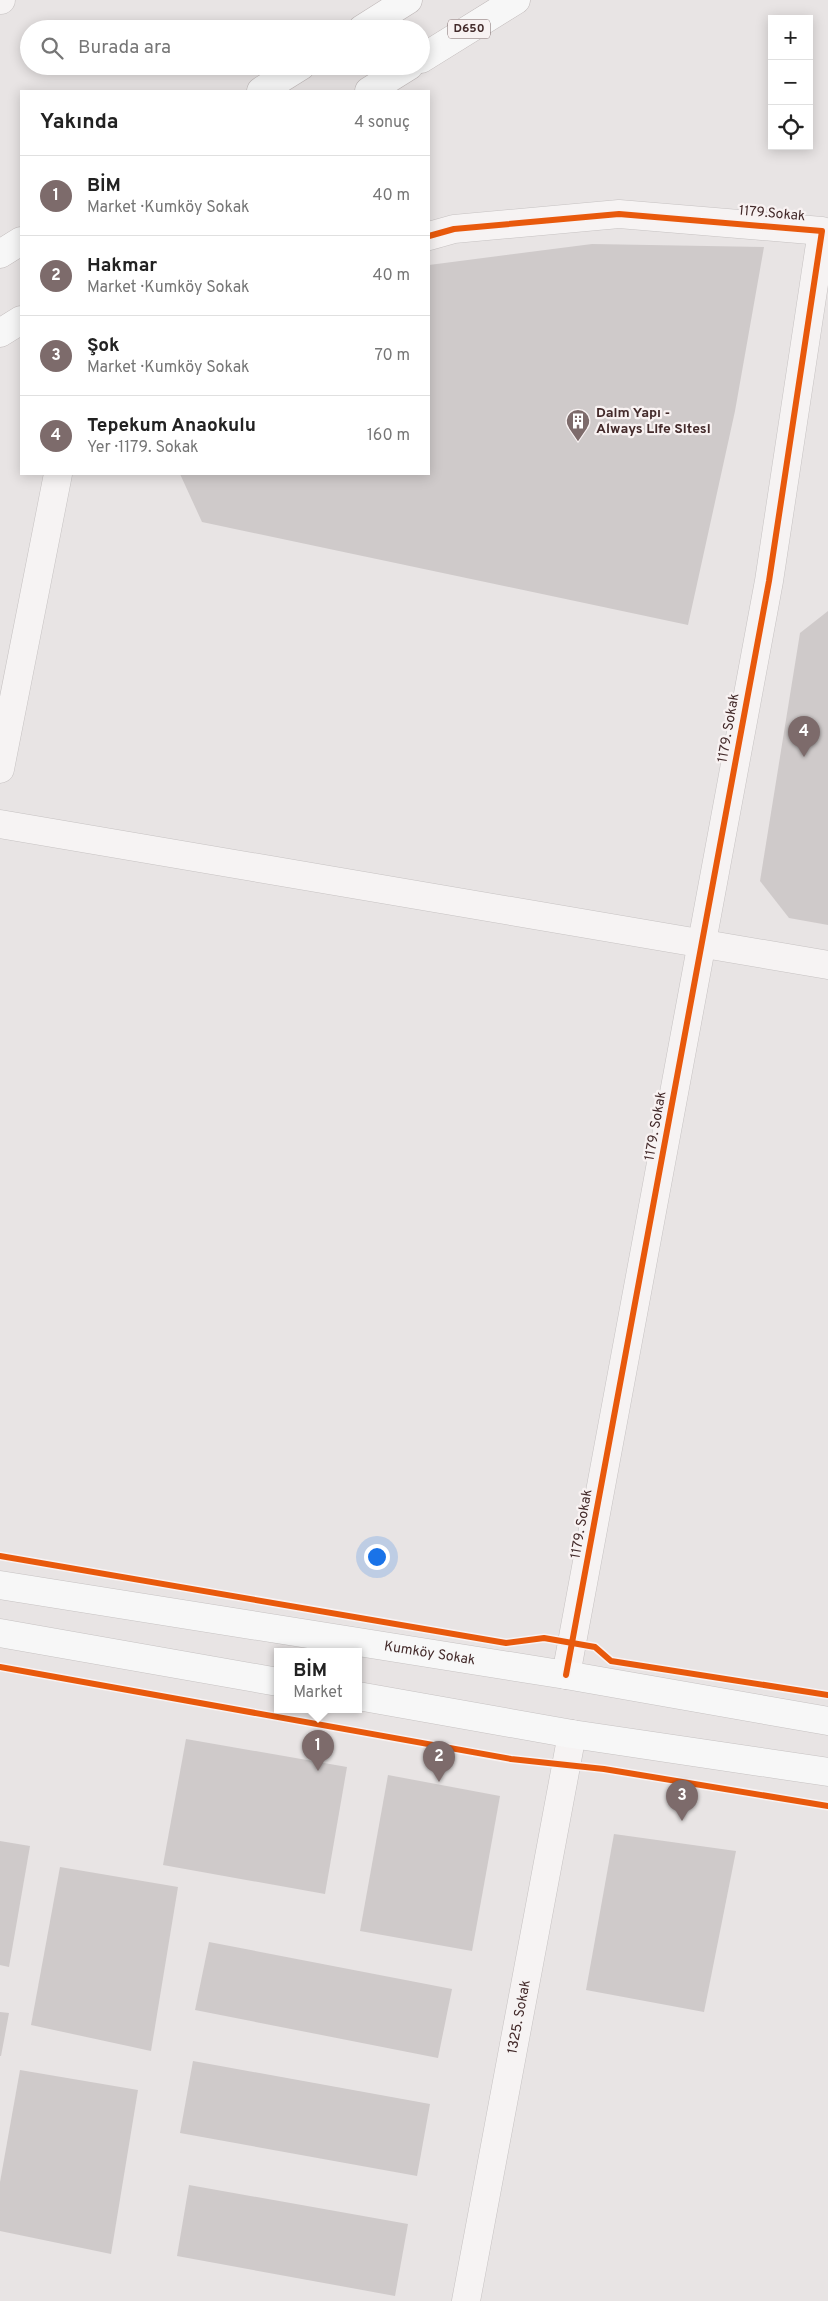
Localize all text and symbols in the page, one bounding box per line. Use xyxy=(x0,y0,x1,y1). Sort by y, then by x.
map controls xyxy=(768,15,813,150)
button: + xyxy=(768,15,813,60)
search box xyxy=(20,20,430,75)
road number: D650 xyxy=(448,20,490,38)
icon: search xyxy=(38,34,66,62)
text: Burada ara xyxy=(78,36,171,60)
button: − xyxy=(768,60,813,105)
button: locate xyxy=(768,105,813,150)
text: Yakında xyxy=(40,109,119,136)
text: 4 sonuç xyxy=(354,113,410,133)
text: BİM xyxy=(87,174,121,198)
text: 1 xyxy=(53,186,59,206)
text: 40 m xyxy=(372,186,410,206)
text: Market · Kumköy Sokak xyxy=(87,198,250,218)
street label: 1179.Sokak xyxy=(738,203,806,225)
text: Hakmar xyxy=(87,254,157,278)
text: 2 xyxy=(51,266,61,286)
text: 40 m xyxy=(372,266,410,286)
text: Market · Kumköy Sokak xyxy=(87,278,250,298)
text: Şok xyxy=(87,334,120,358)
text: 3 xyxy=(51,346,61,366)
text: 70 m xyxy=(375,346,410,366)
text: Market · Kumköy Sokak xyxy=(87,358,250,378)
place label: Daim Yapı - Always Life Sitesi xyxy=(596,405,711,438)
building icon: Daim Yapı - Always Life Sitesi xyxy=(565,408,591,442)
text: Tepekum Anaokulu xyxy=(87,414,256,438)
text: 4 xyxy=(51,426,61,446)
text: 160 m xyxy=(367,426,410,446)
text: Yer · 1179. Sokak xyxy=(87,438,199,458)
street label: 1179. Sokak xyxy=(715,692,743,764)
pin: 4 xyxy=(788,716,820,757)
street label: 1179. Sokak xyxy=(642,1090,670,1162)
street label: 1179. Sokak xyxy=(568,1488,596,1560)
your location xyxy=(364,1544,390,1570)
street label: Kumköy Sokak xyxy=(383,1638,476,1669)
popup xyxy=(274,1648,362,1713)
text: BİM xyxy=(293,1659,327,1683)
text: Market xyxy=(293,1683,343,1703)
pin: 1 xyxy=(302,1730,334,1771)
pin: 2 xyxy=(423,1741,455,1782)
pin: 3 xyxy=(666,1780,698,1821)
street label: 1325. Sokak xyxy=(504,1979,534,2055)

